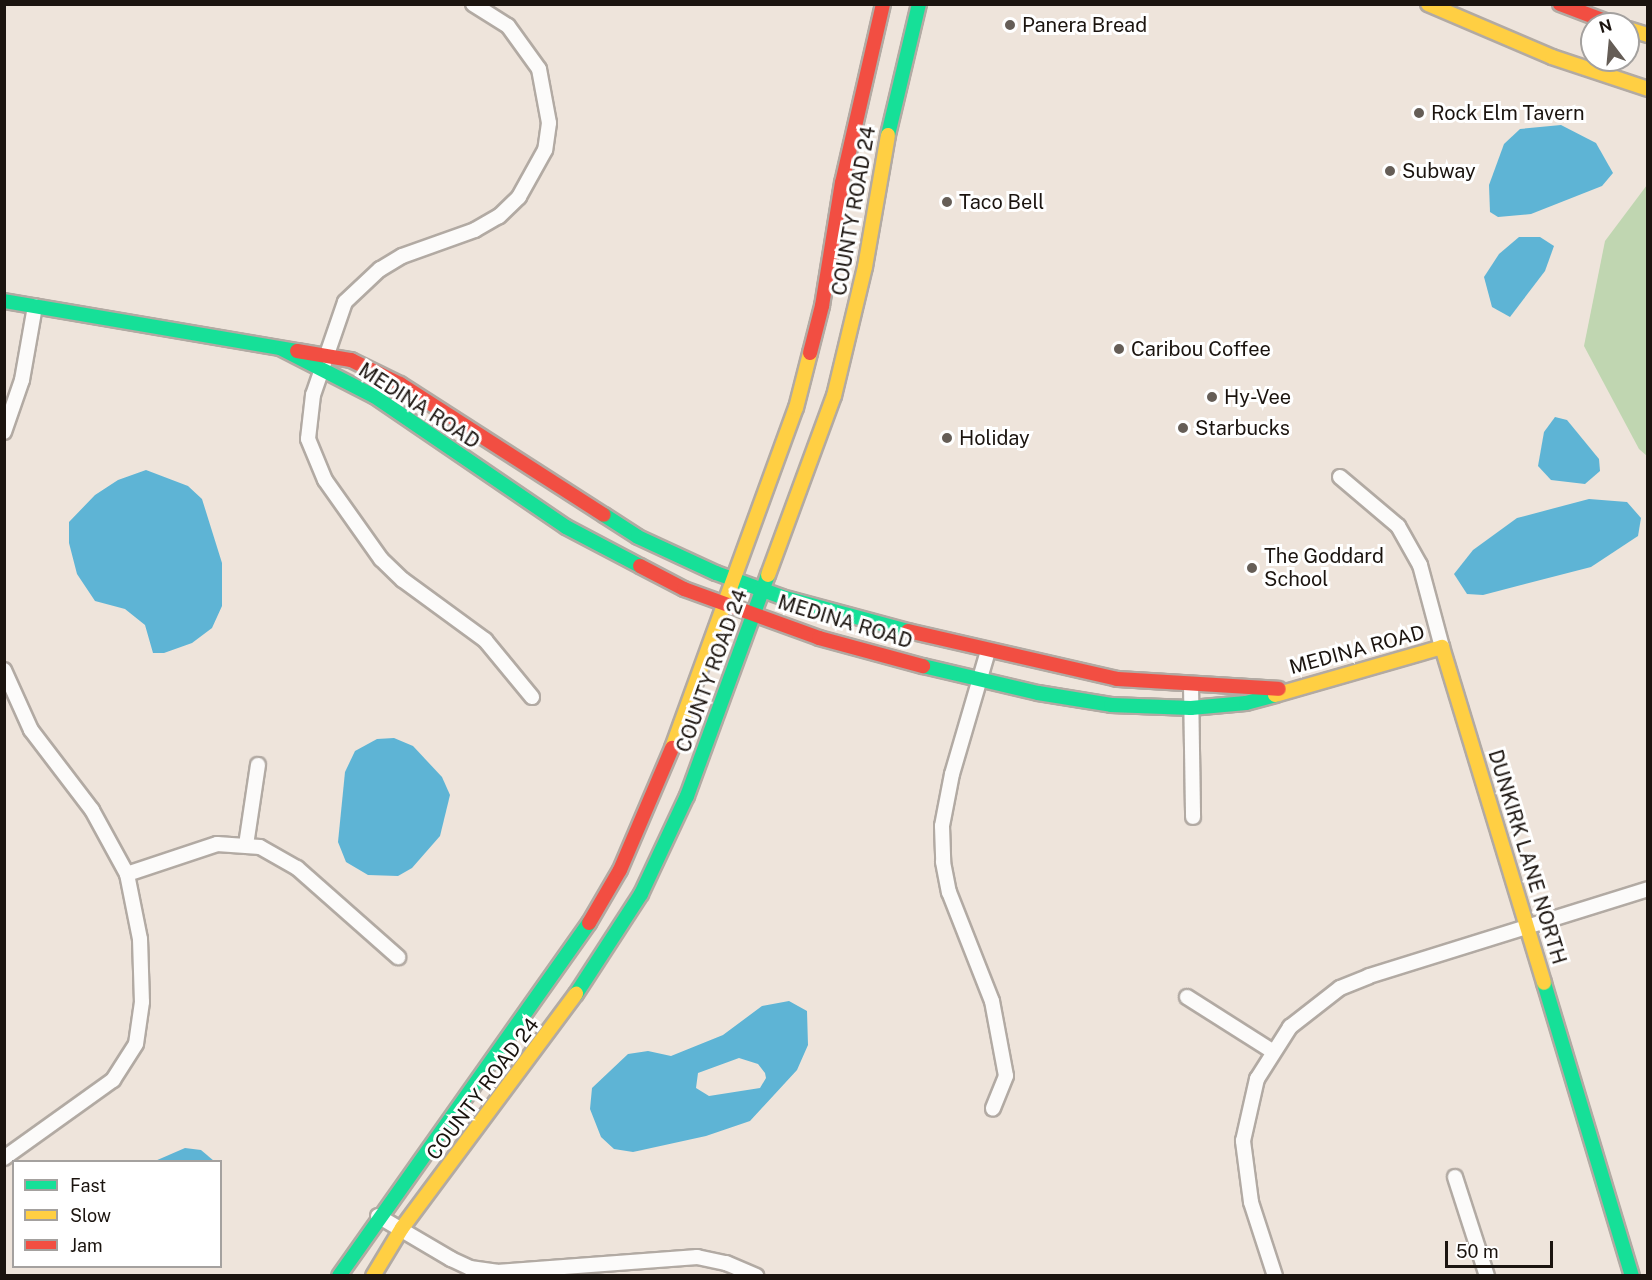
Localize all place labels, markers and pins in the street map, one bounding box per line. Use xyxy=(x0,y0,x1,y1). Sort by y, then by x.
place label: Panera Bread xyxy=(1022,13,1147,37)
marker: Panera Bread xyxy=(1003,18,1017,32)
place label: Rock Elm Tavern xyxy=(1431,101,1585,125)
marker: Rock Elm Tavern xyxy=(1412,106,1426,120)
place label: Subway xyxy=(1402,159,1476,183)
marker: Subway xyxy=(1383,164,1397,178)
place label: Taco Bell xyxy=(959,190,1044,214)
marker: Taco Bell xyxy=(940,195,954,209)
place label: Caribou Coffee xyxy=(1131,337,1271,361)
marker: Caribou Coffee xyxy=(1112,342,1126,356)
place label: Hy-Vee xyxy=(1224,385,1291,409)
marker: Hy-Vee xyxy=(1205,390,1219,404)
place label: Starbucks xyxy=(1195,416,1290,440)
marker: Starbucks xyxy=(1176,421,1190,435)
place label: Holiday xyxy=(959,426,1030,450)
marker: Holiday xyxy=(940,431,954,445)
place label: The Goddard School xyxy=(1264,544,1384,591)
marker: The Goddard School xyxy=(1245,561,1259,575)

